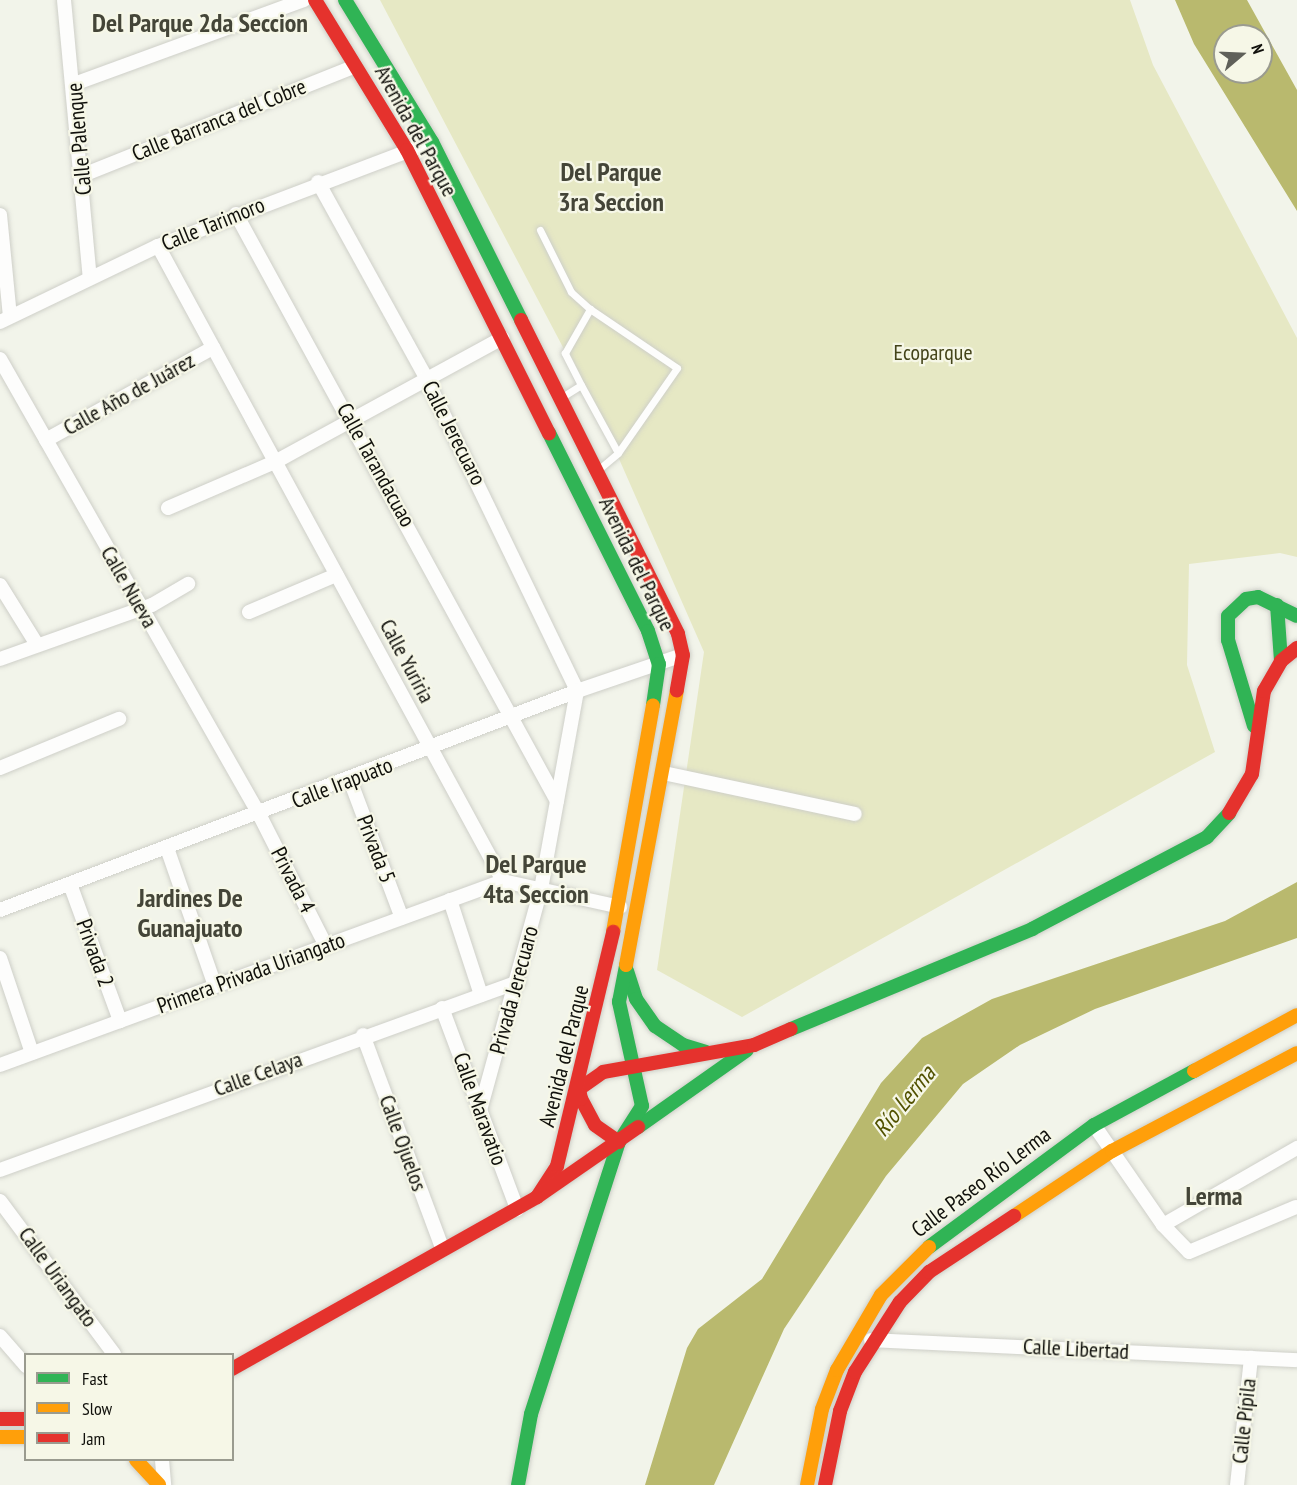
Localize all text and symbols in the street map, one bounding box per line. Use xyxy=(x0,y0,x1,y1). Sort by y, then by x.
district label: Del Parque 2da Seccion xyxy=(92,7,308,39)
north arrow xyxy=(1213,24,1273,84)
text: N xyxy=(1247,41,1269,56)
street label: Avenida del Parque xyxy=(369,61,463,201)
street label: Calle Barranca del Cobre xyxy=(128,73,310,167)
street label: Calle Palenque xyxy=(61,82,97,196)
district label: Del Parque 3ra Seccion xyxy=(558,156,664,218)
street label: Calle Tarimoro xyxy=(157,191,269,257)
park label: Ecoparque xyxy=(894,340,972,366)
street label: Calle Año de Juárez xyxy=(58,347,200,441)
street label: Calle Jerecuaro xyxy=(416,376,492,490)
street label: Calle Tarandacuao xyxy=(331,398,421,532)
street label: Avenida del Parque xyxy=(593,493,681,635)
street label: Calle Nueva xyxy=(95,541,163,633)
street label: Calle Yuriria xyxy=(374,615,440,707)
street label: Calle Irapuato xyxy=(288,752,396,814)
street label: Privada 5 xyxy=(351,811,401,887)
street label: Privada 4 xyxy=(265,843,321,917)
district label: Del Parque 4ta Seccion xyxy=(483,848,589,910)
district label: Jardines De Guanajuato xyxy=(137,882,243,944)
street label: Privada 2 xyxy=(71,915,119,991)
street label: Privada Jerecuaro xyxy=(484,923,544,1057)
street label: Primera Privada Uriangato xyxy=(154,927,348,1019)
street label: Avenida del Parque xyxy=(534,982,594,1130)
street label: Calle Celaya xyxy=(210,1046,306,1102)
street label: Calle Maravatio xyxy=(447,1049,513,1169)
water label: Río Lerma xyxy=(867,1060,941,1142)
street label: Calle Ojuelos xyxy=(373,1091,433,1195)
street label: Calle Paseo Río Lerma xyxy=(906,1121,1056,1243)
district label: Lerma xyxy=(1185,1180,1243,1212)
street label: Calle Uriangato xyxy=(13,1222,103,1332)
street label: Calle Libertad xyxy=(1022,1333,1130,1365)
legend xyxy=(24,1353,234,1461)
text: Fast xyxy=(82,1367,108,1390)
street label: Calle Pípila xyxy=(1226,1377,1262,1465)
text: Slow xyxy=(82,1397,112,1420)
text: Jam xyxy=(82,1427,105,1450)

